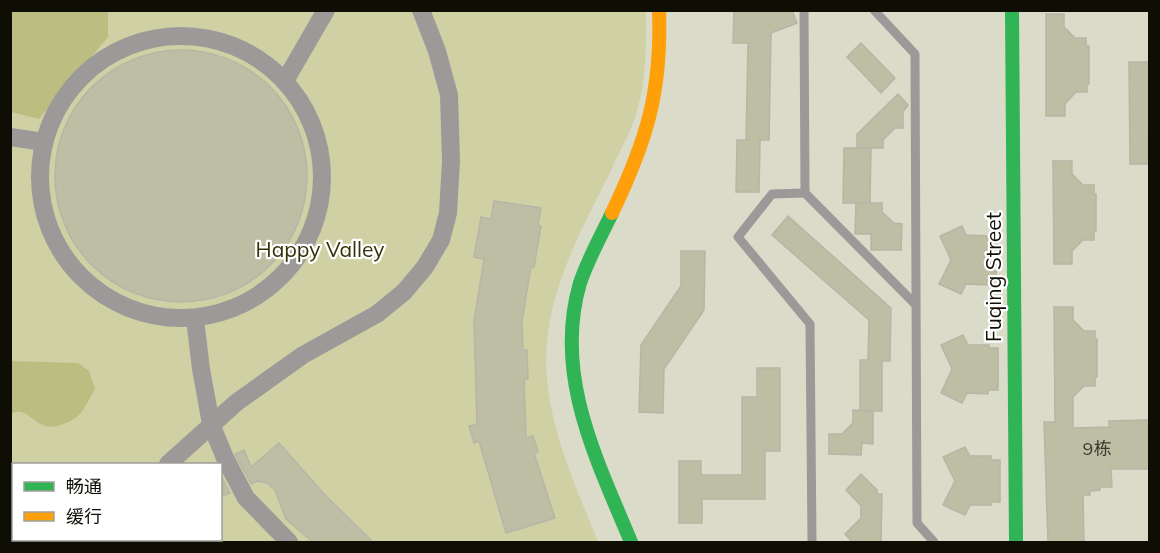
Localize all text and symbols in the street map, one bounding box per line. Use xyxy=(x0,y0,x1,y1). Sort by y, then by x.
street label: Fuqing Street xyxy=(980,212,1006,342)
park label: Happy Valley xyxy=(256,236,384,262)
house number: 9栋 xyxy=(1083,437,1111,460)
legend xyxy=(12,463,222,541)
text: 畅通 xyxy=(66,475,102,498)
text: 缓行 xyxy=(66,505,102,528)

